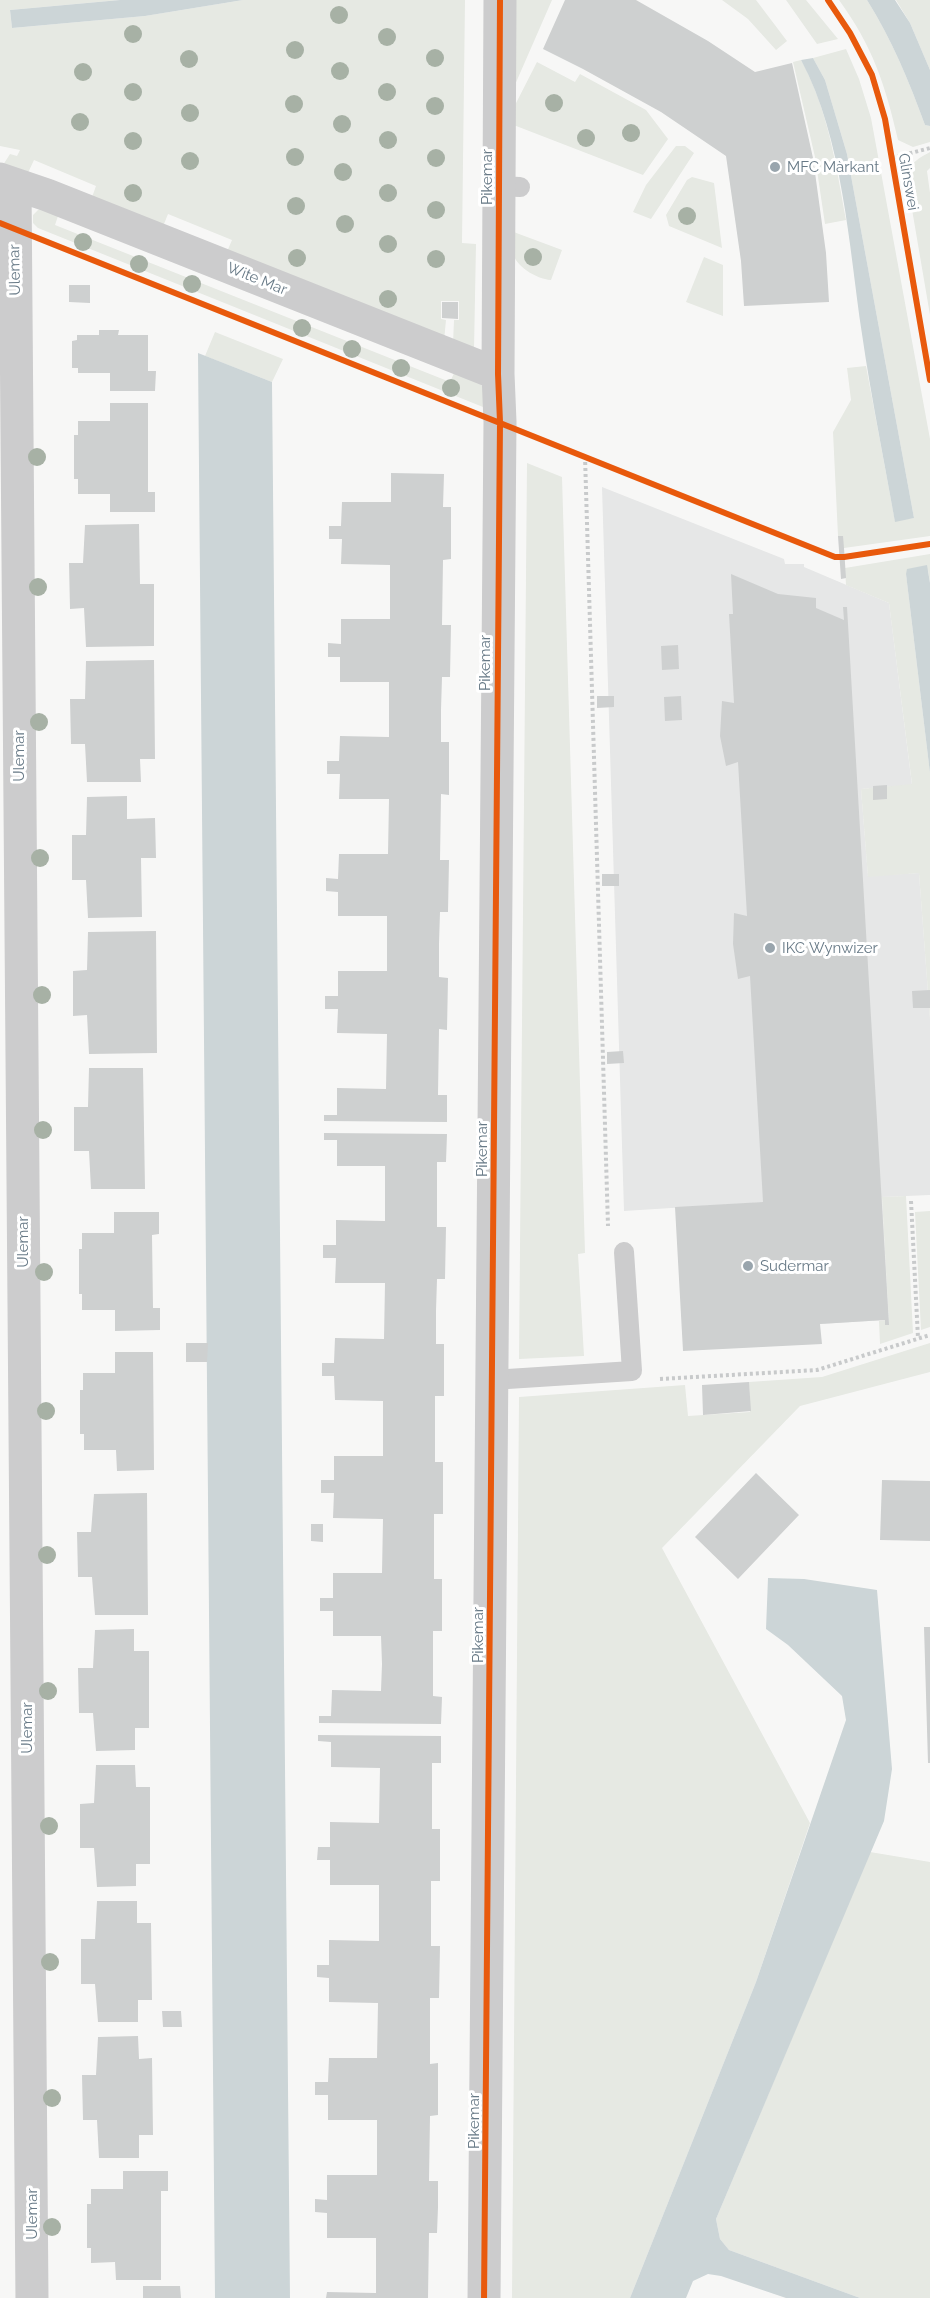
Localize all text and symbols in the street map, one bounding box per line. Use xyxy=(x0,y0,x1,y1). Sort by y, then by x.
street label: Pikemar xyxy=(478,149,496,205)
street label: Glinswei xyxy=(894,152,922,212)
place label: MFC Màrkant xyxy=(787,158,879,176)
marker: MFC Màrkant xyxy=(768,160,782,174)
street label: Ulemar xyxy=(6,244,24,296)
street label: Wite Mar xyxy=(224,259,290,299)
street label: Pikemar xyxy=(476,635,494,691)
street label: Ulemar xyxy=(10,730,28,782)
place label: IKC Wynwizer xyxy=(782,939,878,957)
marker: IKC Wynwizer xyxy=(763,941,777,955)
street label: Pikemar xyxy=(473,1121,491,1177)
street label: Ulemar xyxy=(14,1216,32,1268)
place label: Sudermar xyxy=(760,1257,829,1275)
marker: Sudermar xyxy=(741,1259,755,1273)
street label: Pikemar xyxy=(469,1607,487,1663)
street label: Ulemar xyxy=(18,1702,36,1754)
street label: Pikemar xyxy=(465,2093,483,2149)
street label: Ulemar xyxy=(23,2188,41,2240)

